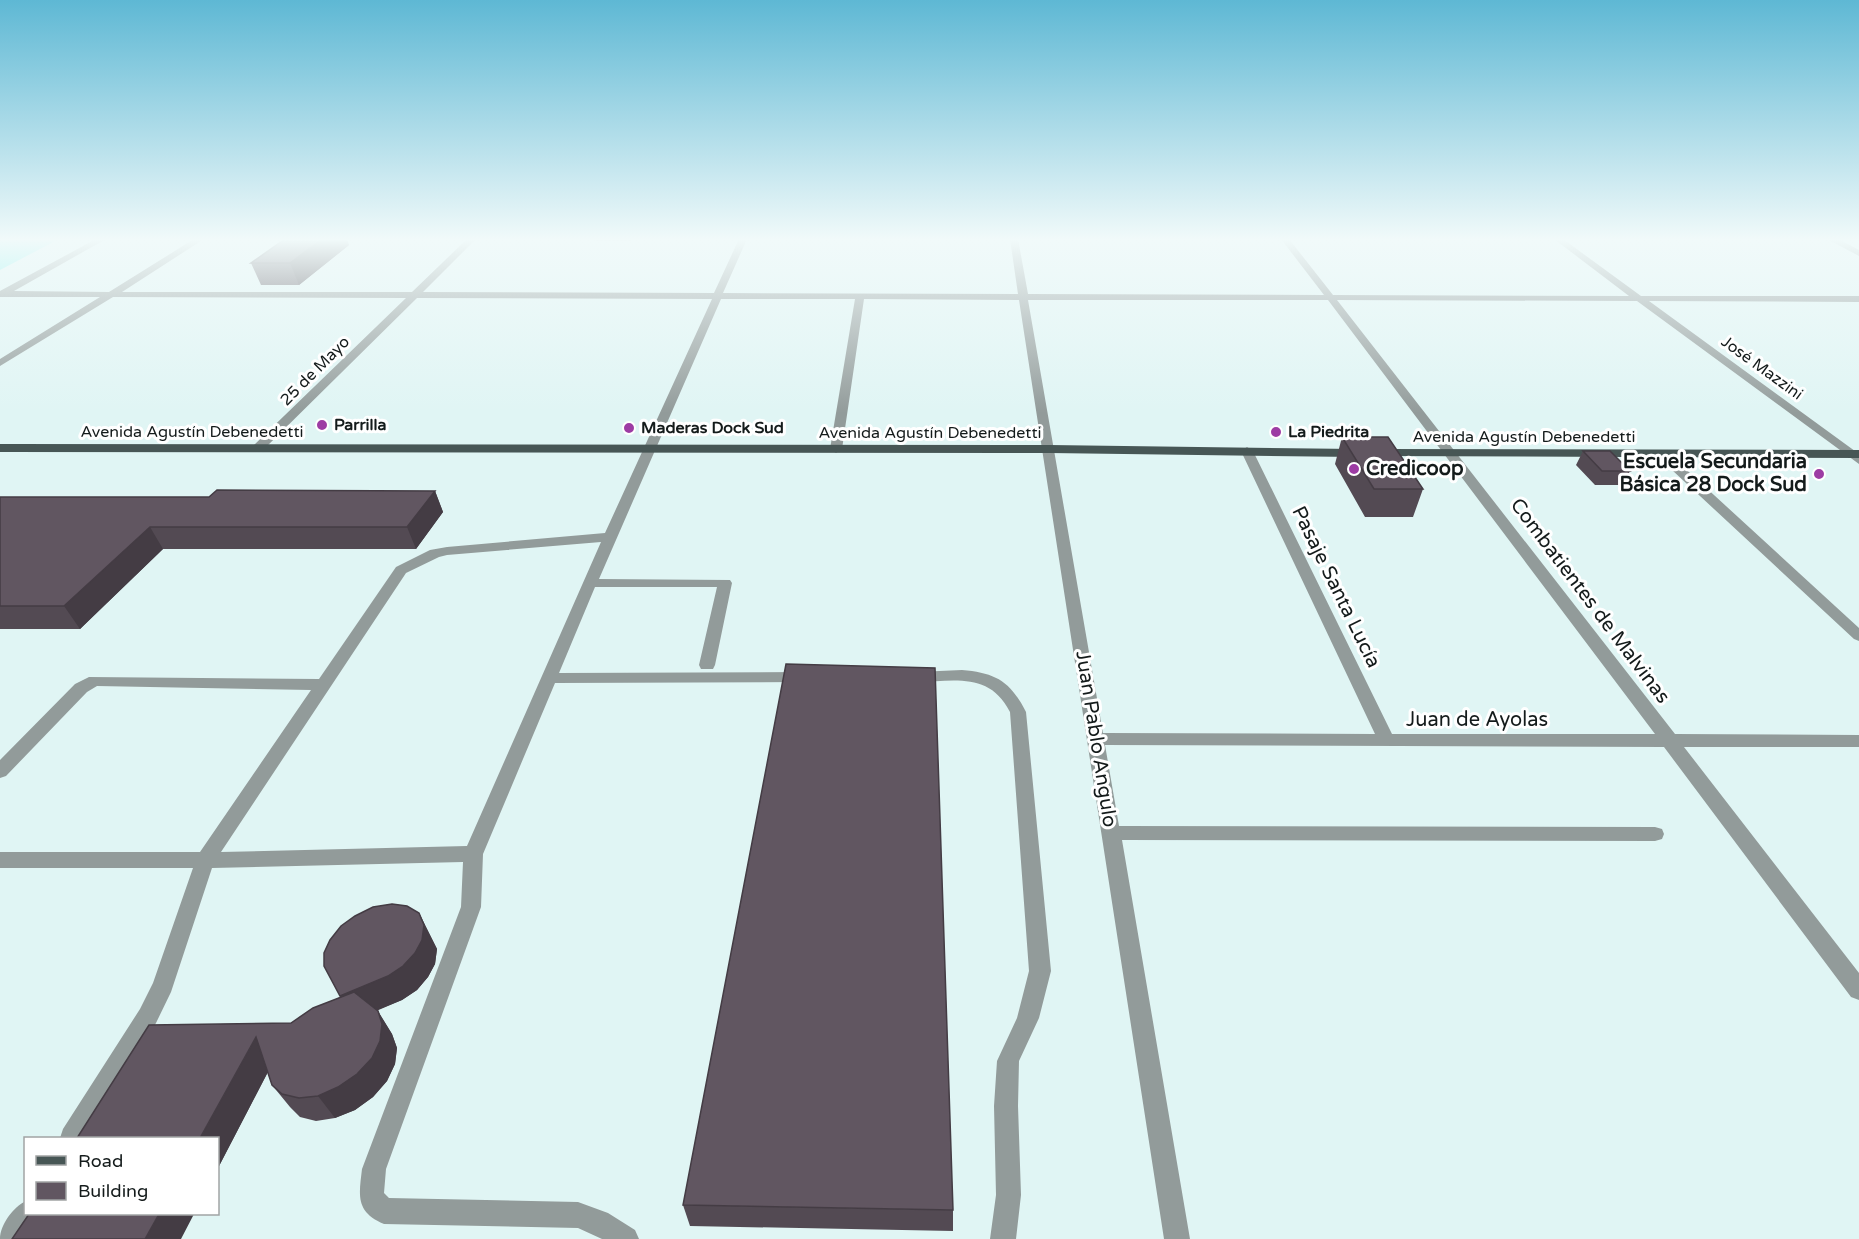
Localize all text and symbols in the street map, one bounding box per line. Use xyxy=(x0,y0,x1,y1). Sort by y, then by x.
street label: 25 de Mayo xyxy=(276,332,354,410)
street label: José Mazzini xyxy=(1717,332,1807,404)
place label: Parrilla xyxy=(334,415,387,435)
marker: Parrilla xyxy=(315,418,329,432)
place label: Maderas Dock Sud xyxy=(641,418,784,438)
marker: Maderas Dock Sud xyxy=(622,421,636,435)
street label: Avenida Agustín Debenedetti xyxy=(80,422,304,442)
place label: La Piedrita xyxy=(1288,422,1369,442)
street label: Avenida Agustín Debenedetti xyxy=(818,423,1042,443)
marker: La Piedrita xyxy=(1269,425,1283,439)
street label: Avenida Agustín Debenedetti xyxy=(1412,427,1636,447)
place label: Escuela Secundaria Básica 28 Dock Sud xyxy=(1619,450,1807,497)
place label: Credicoop xyxy=(1366,457,1464,481)
marker: Credicoop xyxy=(1347,462,1361,476)
marker: Escuela Secundaria Básica 28 Dock Sud xyxy=(1812,467,1826,481)
street label: Combatientes de Malvinas xyxy=(1505,494,1675,708)
street label: Pasaje Santa Lucía xyxy=(1286,502,1386,672)
street label: Juan Pablo Angulo xyxy=(1070,649,1122,829)
street label: Juan de Ayolas xyxy=(1406,708,1548,732)
legend xyxy=(24,1137,219,1215)
text: Road xyxy=(78,1150,123,1172)
text: Building xyxy=(78,1180,148,1202)

